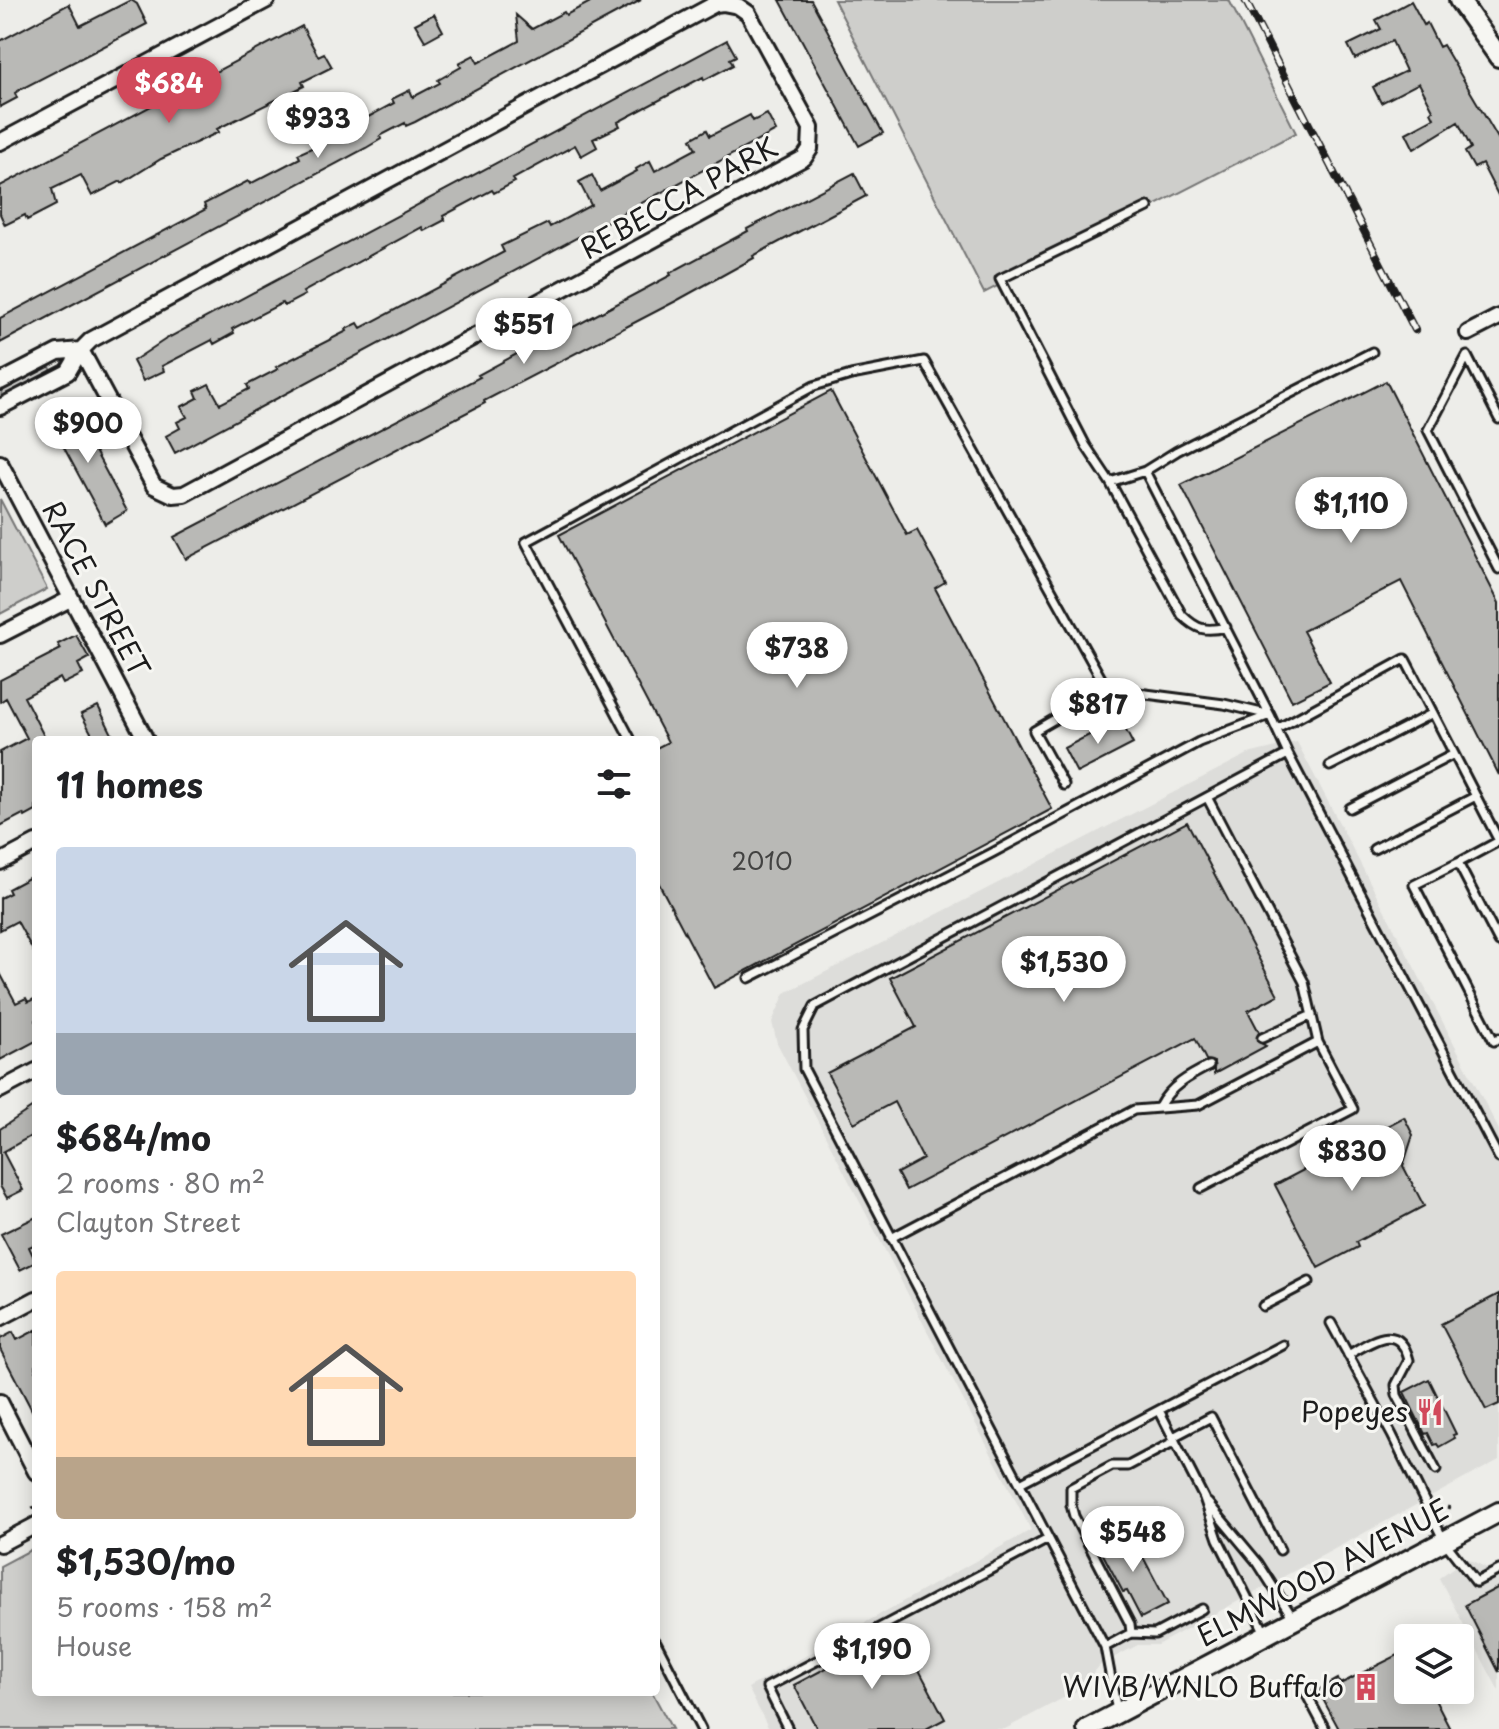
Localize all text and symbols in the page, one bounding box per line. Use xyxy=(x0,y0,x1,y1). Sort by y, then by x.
pin: $684 xyxy=(122,57,216,125)
text: $684 xyxy=(134,63,204,102)
pin: $933 xyxy=(271,92,365,160)
text: $933 xyxy=(285,98,351,137)
street label: REBECCA PARK xyxy=(572,125,785,269)
pin: $551 xyxy=(477,298,571,366)
text: $551 xyxy=(493,304,555,343)
pin: $900 xyxy=(41,397,135,465)
text: $900 xyxy=(53,403,123,442)
pin: $1,110 xyxy=(1286,477,1416,545)
text: $1,110 xyxy=(1313,483,1389,522)
street label: RACE STREET xyxy=(33,492,162,684)
pin: $738 xyxy=(750,622,844,690)
text: $738 xyxy=(765,628,829,667)
pin: $817 xyxy=(1051,678,1145,746)
text: $817 xyxy=(1068,684,1128,723)
text: 11 homes xyxy=(56,758,203,810)
icon: filters xyxy=(592,762,636,806)
house number: 2010 xyxy=(731,842,793,878)
icon: home xyxy=(274,899,418,1043)
pin: $1,530 xyxy=(999,936,1129,1004)
text: $1,530 xyxy=(1020,942,1108,981)
text: $684/mo xyxy=(56,1111,211,1163)
pin: $830 xyxy=(1305,1125,1399,1193)
text: $830 xyxy=(1318,1131,1386,1170)
text: 2 rooms · 80 m² xyxy=(56,1163,265,1202)
text: Clayton Street xyxy=(56,1202,241,1241)
icon: home xyxy=(274,1323,418,1467)
place label: Popeyes xyxy=(1301,1389,1408,1432)
restaurant icon: Popeyes xyxy=(1415,1397,1445,1427)
street label: ELMWOOD AVENUE xyxy=(1189,1487,1456,1656)
pin: $548 xyxy=(1086,1506,1180,1574)
text: $548 xyxy=(1099,1512,1167,1551)
text: $1,530/mo xyxy=(56,1535,235,1587)
text: 5 rooms · 158 m² xyxy=(56,1587,273,1626)
pin: $1,190 xyxy=(807,1623,937,1691)
map controls xyxy=(1394,1624,1474,1704)
button: layers xyxy=(1394,1624,1474,1704)
text: House xyxy=(56,1626,132,1665)
text: $1,190 xyxy=(832,1629,912,1668)
place label: WIVB/WNLO Buffalo xyxy=(1062,1664,1344,1707)
building icon: WIVB/WNLO Buffalo xyxy=(1351,1672,1381,1702)

